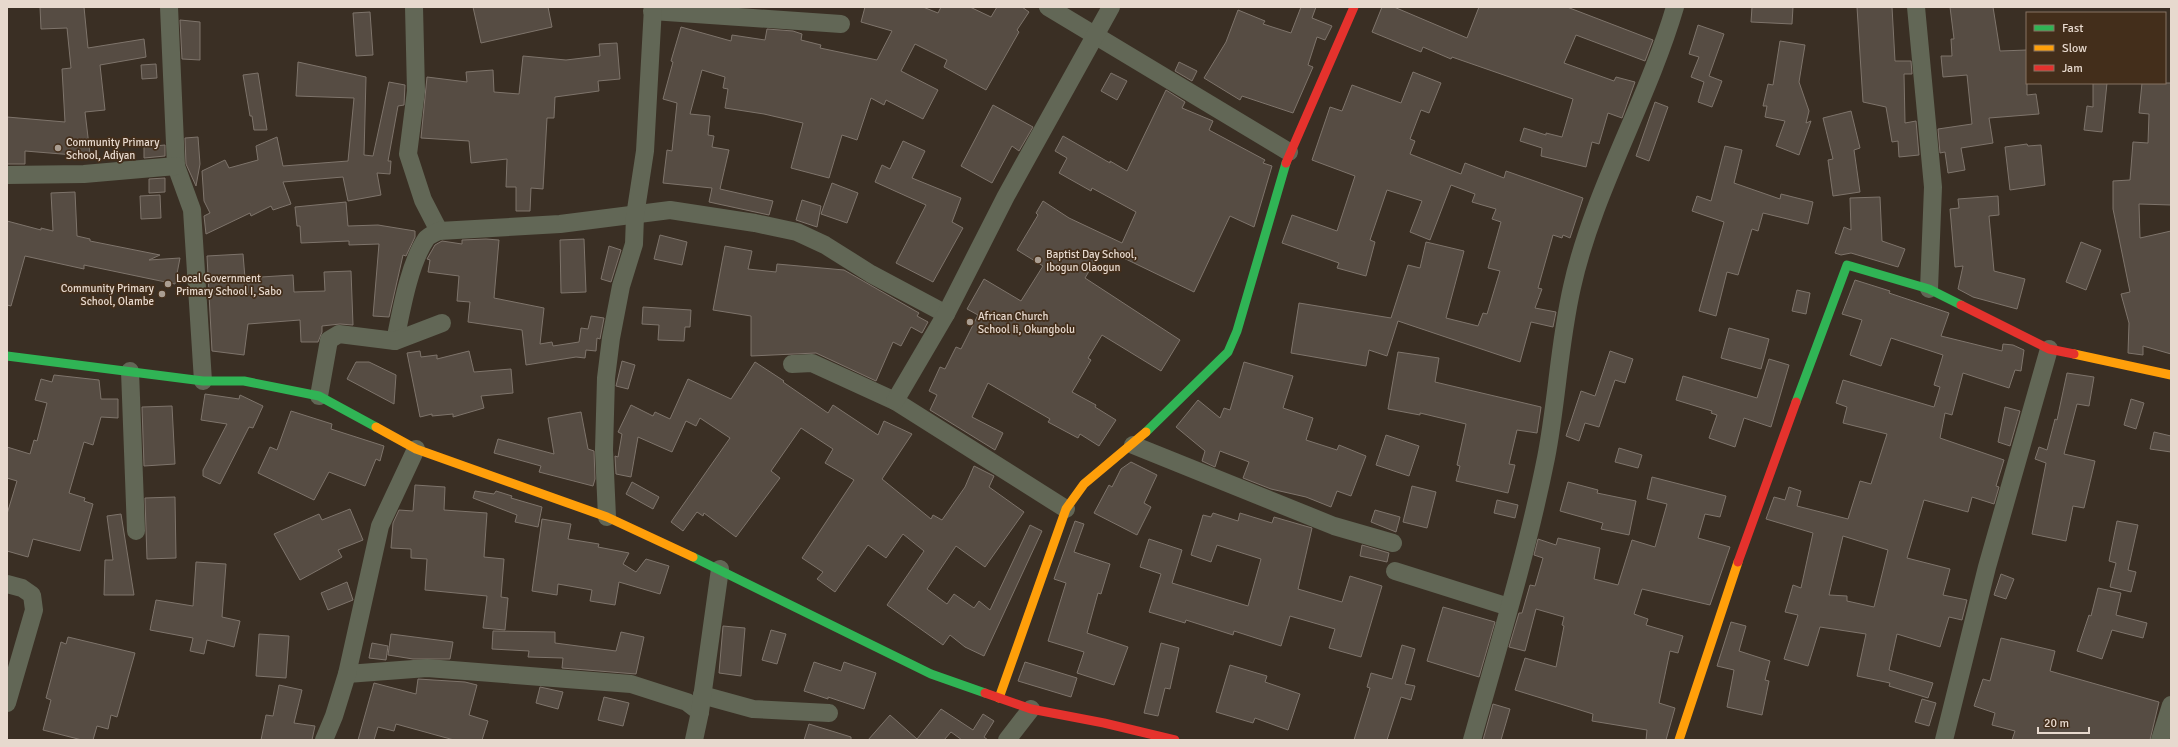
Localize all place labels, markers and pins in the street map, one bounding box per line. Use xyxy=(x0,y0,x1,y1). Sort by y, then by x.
place label: Community Primary School, Adiyan xyxy=(66,136,160,162)
marker: Community Primary School, Adiyan xyxy=(53,143,63,153)
place label: Baptist Day School, Ibogun Olaogun xyxy=(1046,248,1137,274)
marker: Baptist Day School, Ibogun Olaogun xyxy=(1033,255,1043,265)
place label: Local Government Primary School I, Sabo xyxy=(176,272,282,298)
marker: Local Government Primary School I, Sabo xyxy=(163,279,173,289)
place label: Community Primary School, Olambe xyxy=(61,282,155,308)
marker: Community Primary School, Olambe xyxy=(157,289,167,299)
place label: African Church School Ii, Okungbolu xyxy=(978,310,1075,336)
marker: African Church School Ii, Okungbolu xyxy=(965,317,975,327)

